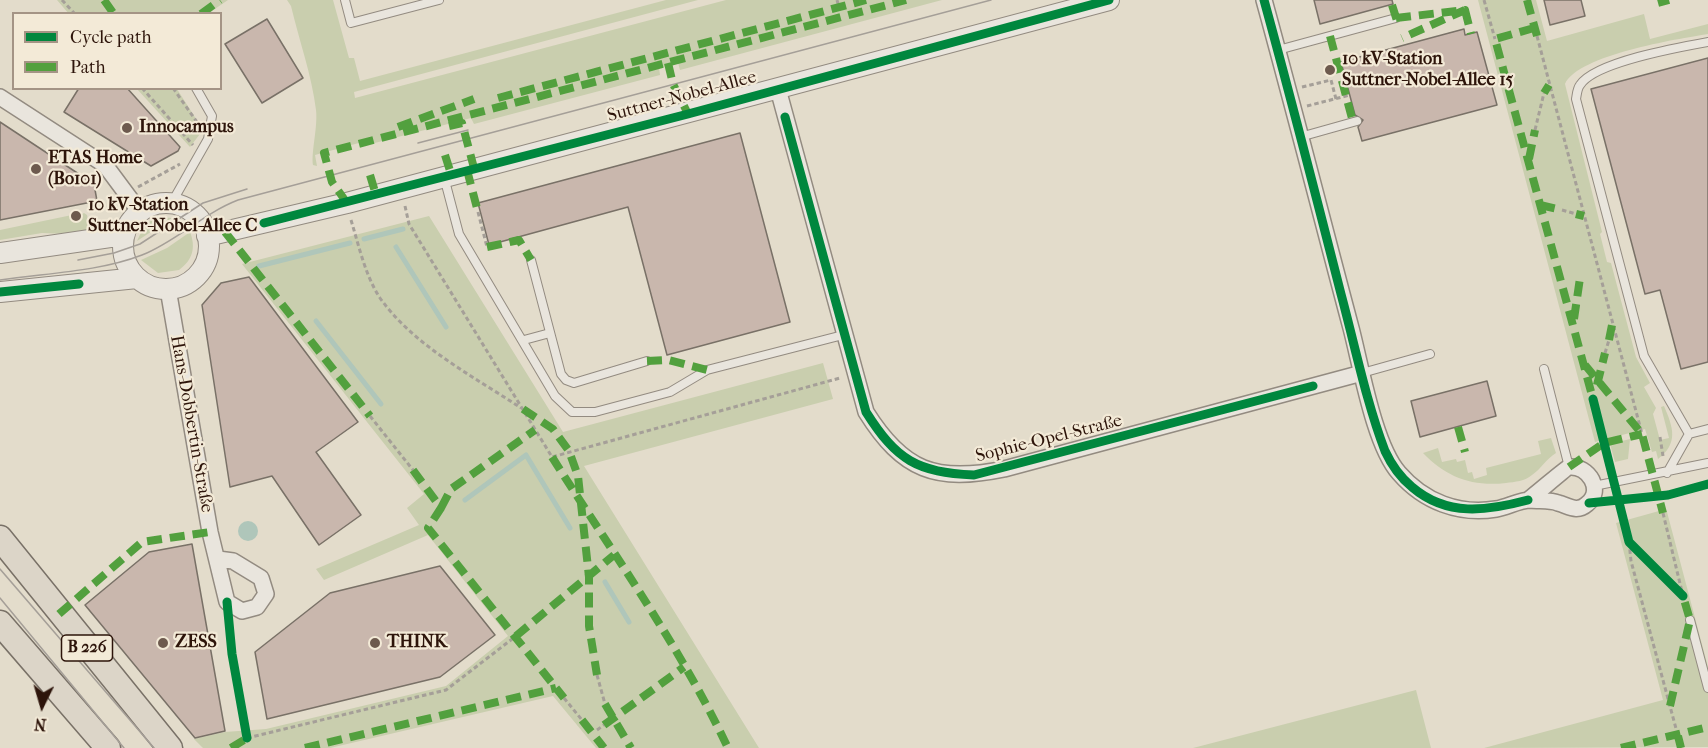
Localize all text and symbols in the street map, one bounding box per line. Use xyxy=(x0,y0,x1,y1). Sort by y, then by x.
legend xyxy=(12,12,222,90)
text: Cycle path xyxy=(70,27,151,48)
place label: 10 kV-Station Suttner-Nobel-Allee 15 xyxy=(1342,49,1513,92)
text: Path xyxy=(70,57,106,78)
marker: 10 kV-Station Suttner-Nobel-Allee 15 xyxy=(1323,63,1337,77)
street label: Suttner-Nobel-Allee xyxy=(605,67,759,127)
place label: Innocampus xyxy=(139,117,234,139)
marker: Innocampus xyxy=(120,121,134,135)
place label: ETAS Home (Bo101) xyxy=(48,148,142,190)
marker: ETAS Home (Bo101) xyxy=(29,162,43,176)
place label: 10 kV-Station Suttner-Nobel-Allee C xyxy=(88,195,257,238)
marker: 10 kV-Station Suttner-Nobel-Allee C xyxy=(69,209,83,223)
street label: Hans-Dobbertin-Straße xyxy=(165,334,217,514)
street label: Sophie-Opel-Straße xyxy=(974,410,1124,468)
place label: ZESS xyxy=(175,632,217,654)
place label: THINK xyxy=(387,632,447,654)
road number: B 226 xyxy=(62,635,112,661)
marker: ZESS xyxy=(156,636,170,650)
marker: THINK xyxy=(368,636,382,650)
north arrow xyxy=(12,676,72,736)
text: N xyxy=(34,714,47,734)

